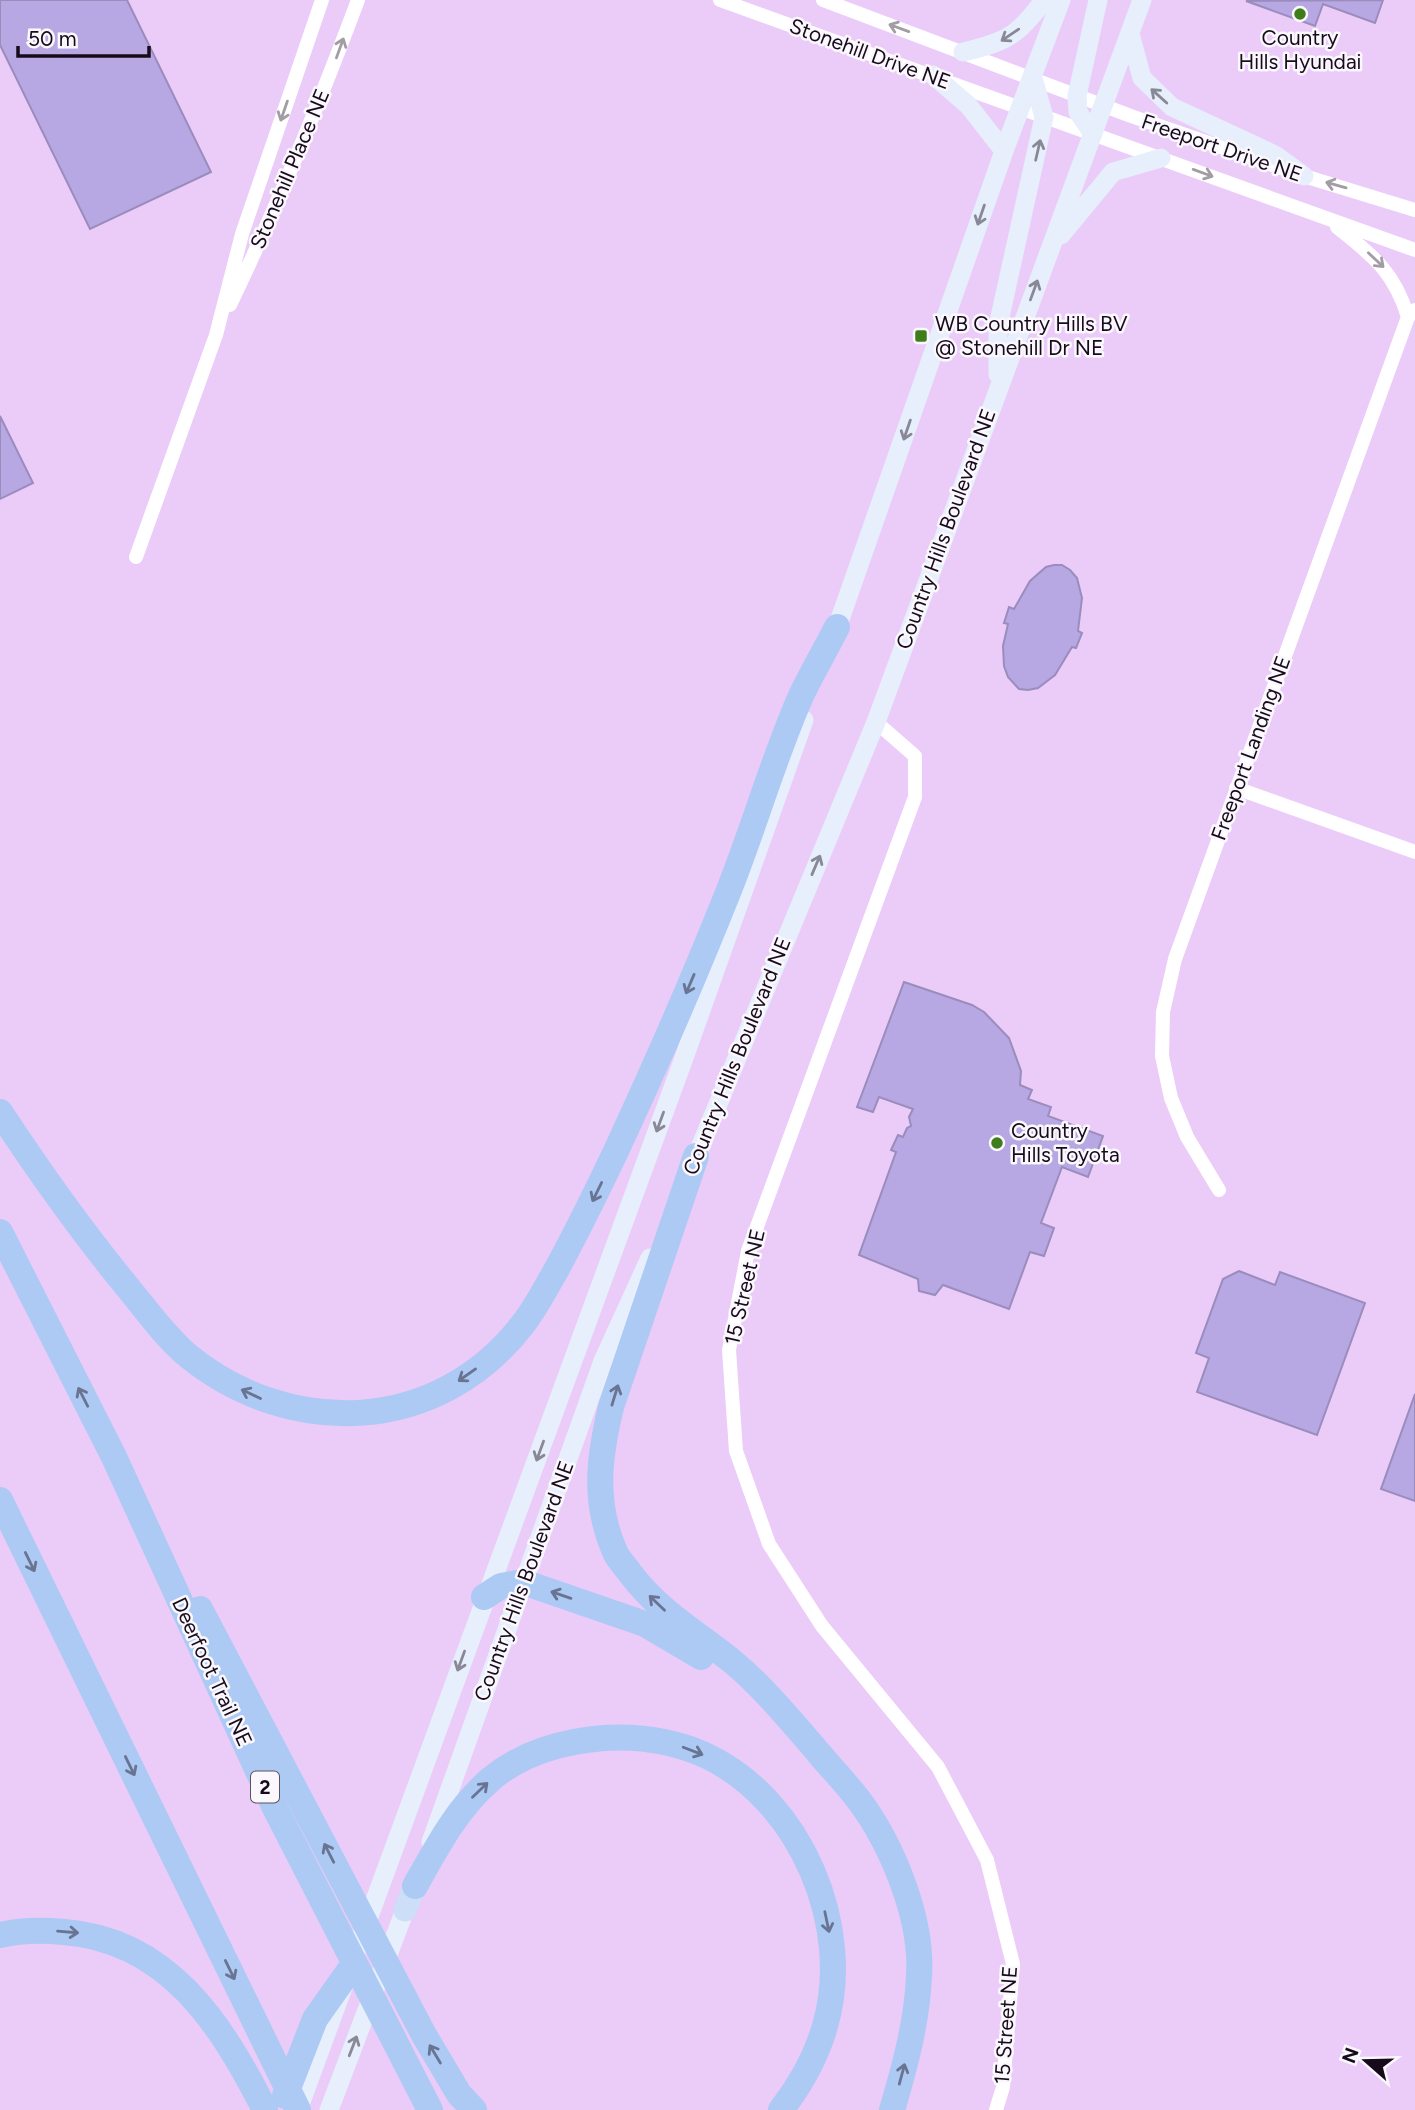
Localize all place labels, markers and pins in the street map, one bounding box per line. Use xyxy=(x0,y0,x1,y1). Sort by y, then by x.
marker: Country Hills Hyundai xyxy=(1292,6,1308,22)
place label: Country Hills Hyundai xyxy=(1239,25,1362,74)
place label: WB Country Hills BV @ Stonehill Dr NE xyxy=(935,311,1128,360)
marker: WB Country Hills BV @ Stonehill Dr NE xyxy=(913,328,929,344)
place label: Country Hills Toyota xyxy=(1011,1118,1120,1167)
marker: Country Hills Toyota xyxy=(989,1135,1005,1151)

